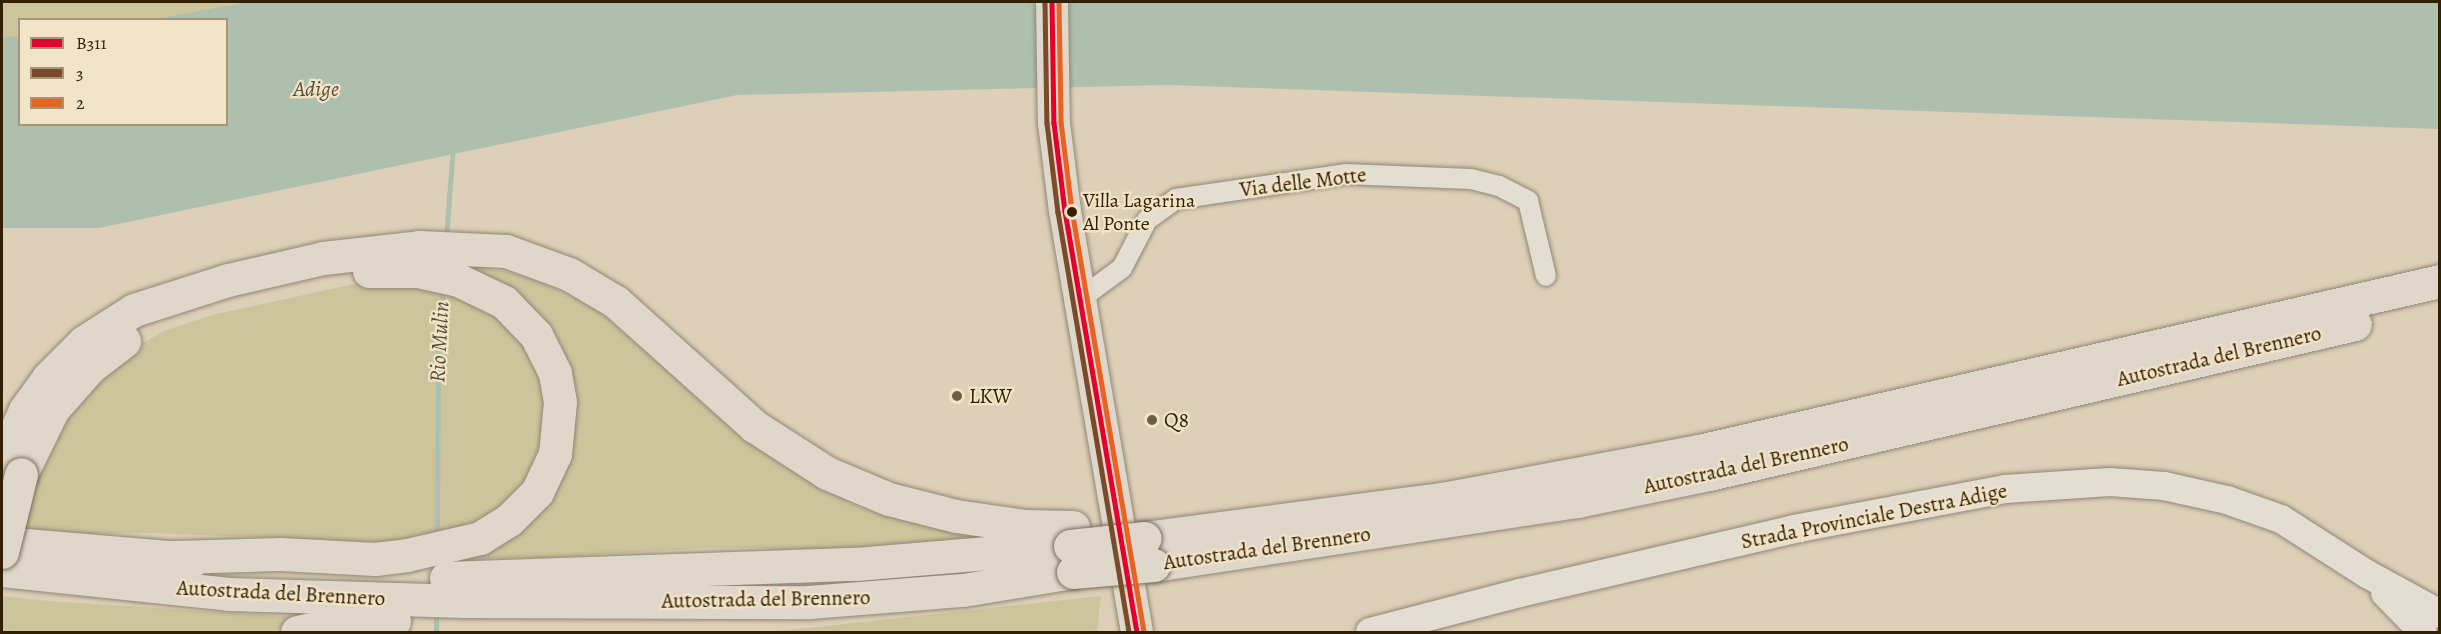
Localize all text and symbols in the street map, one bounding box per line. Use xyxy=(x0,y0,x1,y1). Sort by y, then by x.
legend xyxy=(18,18,228,126)
text: B311 xyxy=(76,31,107,55)
text: 3 xyxy=(76,61,84,85)
water label: Adige xyxy=(293,77,339,103)
text: 2 xyxy=(76,91,85,115)
street label: Via delle Motte xyxy=(1238,162,1368,202)
place label: Villa Lagarina Al Ponte xyxy=(1083,189,1195,236)
marker: Villa Lagarina Al Ponte xyxy=(1066,206,1078,218)
water label: Rio Mulin xyxy=(425,301,455,383)
street label: Autostrada del Brennero xyxy=(2114,320,2324,392)
place label: LKW xyxy=(969,383,1012,409)
marker: LKW xyxy=(950,389,964,403)
place label: Q8 xyxy=(1164,407,1189,433)
marker: Q8 xyxy=(1145,413,1159,427)
street label: Autostrada del Brennero xyxy=(1641,431,1851,499)
street label: Strada Provinciale Destra Adige xyxy=(1739,478,2009,554)
street label: Autostrada del Brennero xyxy=(1162,521,1372,575)
street label: Autostrada del Brennero xyxy=(176,575,386,611)
street label: Autostrada del Brennero xyxy=(661,585,871,613)

